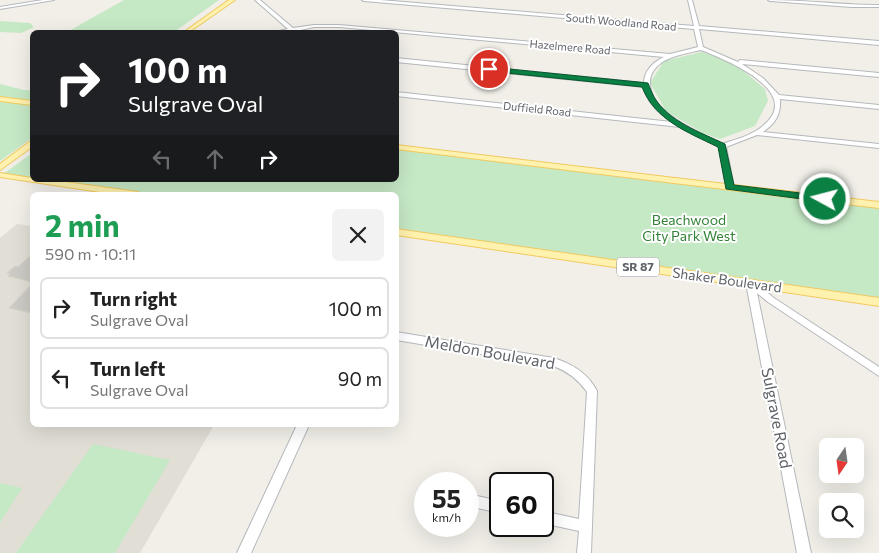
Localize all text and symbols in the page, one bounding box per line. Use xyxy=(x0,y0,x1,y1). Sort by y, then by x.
street label: South Woodland Road xyxy=(565,10,677,33)
street label: Hazelmere Road xyxy=(529,36,611,57)
text: 100 m xyxy=(128,47,228,90)
pin xyxy=(468,48,510,90)
icon: right xyxy=(45,50,110,115)
icon: arrive xyxy=(475,55,503,83)
text: Sulgrave Oval xyxy=(128,90,263,117)
street label: Duffield Road xyxy=(502,98,572,119)
icon: left xyxy=(148,145,176,173)
icon: ahead xyxy=(201,145,229,173)
icon: right xyxy=(254,145,282,173)
position arrow xyxy=(798,172,850,224)
text: 2 min xyxy=(45,206,120,243)
button: close xyxy=(332,209,384,261)
park label: Beachwood City Park West xyxy=(642,211,736,244)
text: 590 m · 10:11 xyxy=(45,244,136,263)
road number: SR 87 xyxy=(617,258,659,276)
street label: Shaker Boulevard xyxy=(671,263,783,296)
text: Turn right xyxy=(90,287,177,310)
icon: right xyxy=(47,294,75,322)
text: 100 m xyxy=(329,297,382,320)
text: Sulgrave Oval xyxy=(90,310,188,329)
street label: Meldon Boulevard xyxy=(424,331,557,372)
text: Turn left xyxy=(90,357,165,380)
icon: left xyxy=(47,364,75,392)
street label: Sulgrave Road xyxy=(758,366,797,470)
text: 90 m xyxy=(338,367,382,390)
text: Sulgrave Oval xyxy=(90,380,188,399)
north arrow xyxy=(819,438,864,482)
map controls xyxy=(819,438,864,538)
speed limit sign: 60 xyxy=(489,472,554,537)
text: 55 xyxy=(432,483,461,513)
button: search xyxy=(819,493,864,538)
text: km/h xyxy=(432,510,461,524)

